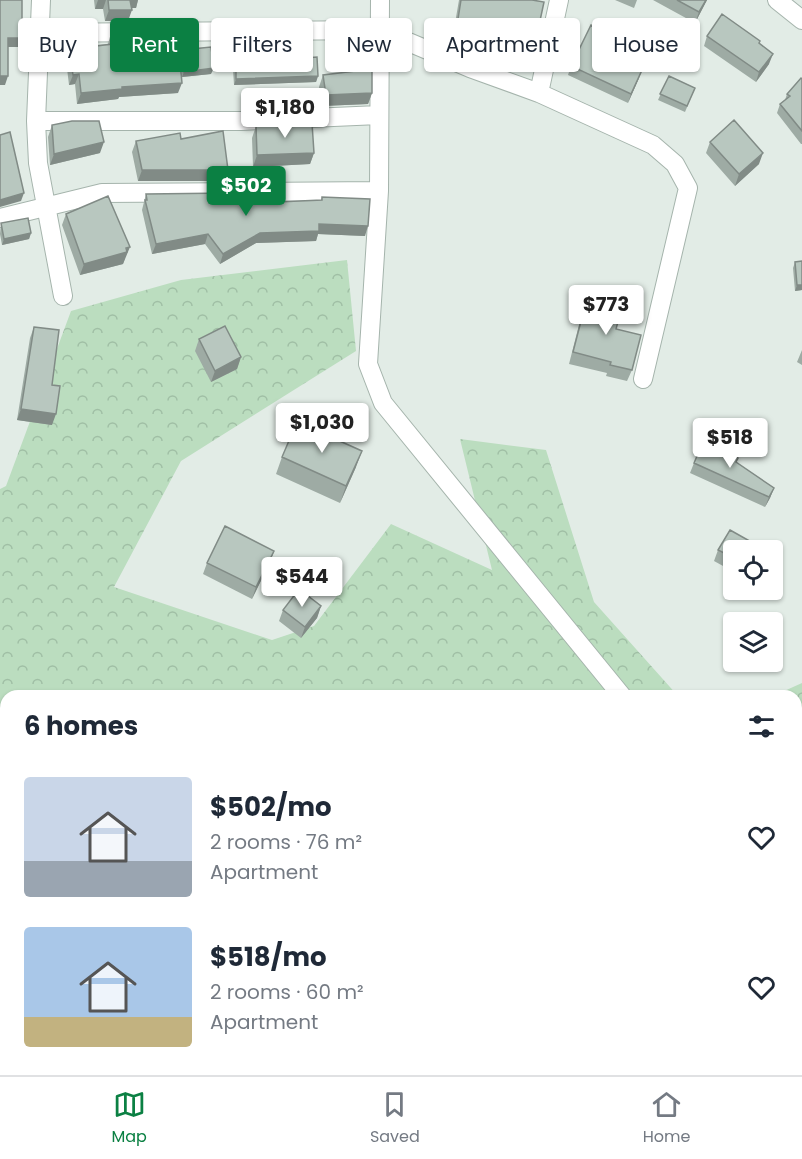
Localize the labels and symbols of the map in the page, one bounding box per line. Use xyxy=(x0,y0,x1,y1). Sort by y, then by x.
pin: $1,180 xyxy=(236,88,334,139)
pin: $502 xyxy=(210,166,282,217)
pin: $773 xyxy=(570,285,642,336)
pin: $1,030 xyxy=(273,403,371,454)
pin: $518 xyxy=(694,418,766,469)
pin: $544 xyxy=(266,557,338,608)

